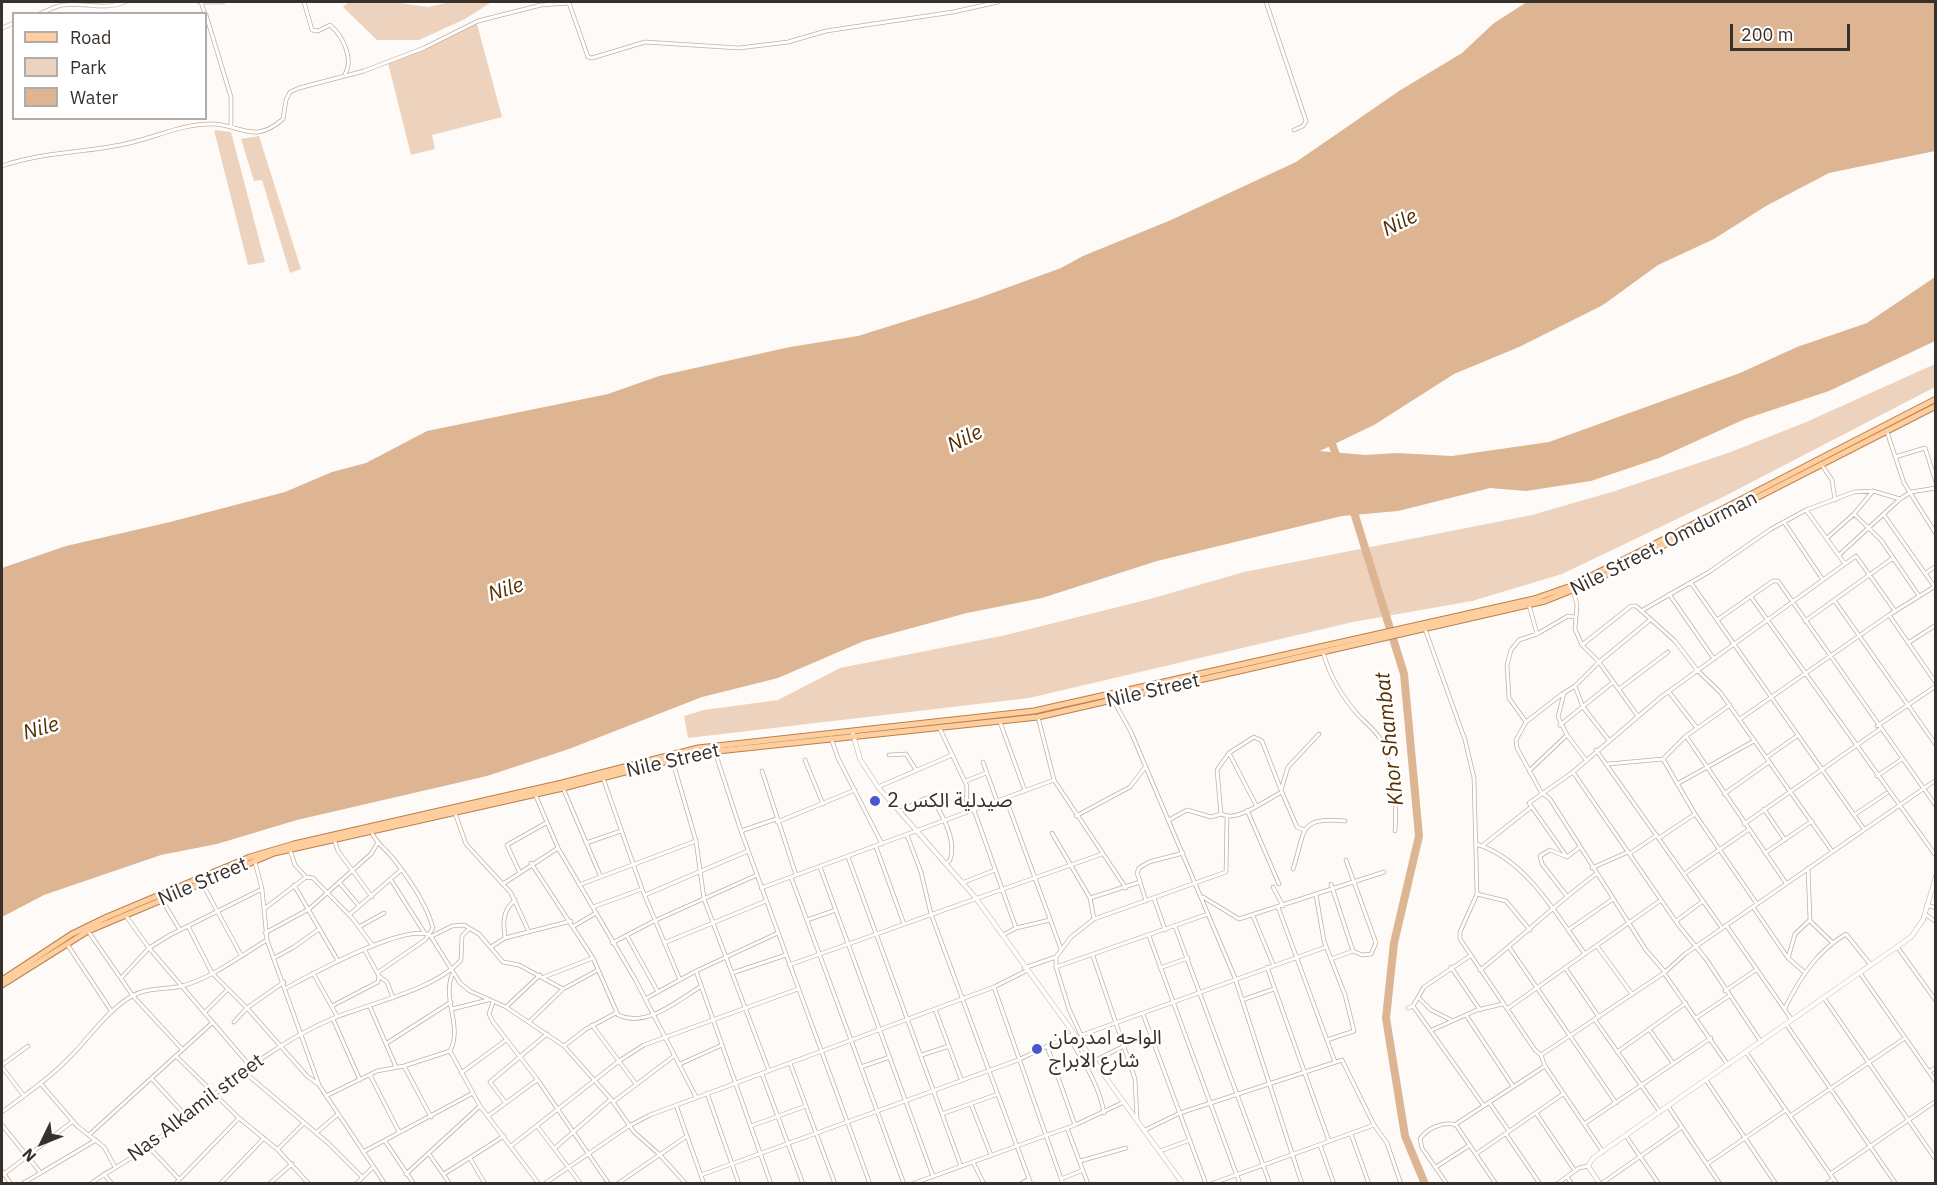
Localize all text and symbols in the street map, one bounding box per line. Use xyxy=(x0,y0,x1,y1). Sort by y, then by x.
legend xyxy=(12,12,207,120)
scale bar xyxy=(1733,12,1853,50)
text: 200 m xyxy=(1741,23,1793,46)
text: Road xyxy=(70,26,111,49)
text: Park xyxy=(70,56,106,79)
text: Water xyxy=(70,86,118,109)
water label: Nile xyxy=(1378,204,1422,242)
water label: Nile xyxy=(943,420,987,458)
street label: Nile Street, Omdurman xyxy=(1566,486,1762,602)
water label: Nile xyxy=(485,572,527,608)
street label: Nile Street xyxy=(1104,669,1202,713)
water label: Khor Shambat xyxy=(1370,671,1410,807)
water label: Nile xyxy=(20,712,62,746)
street label: Nile Street xyxy=(624,739,722,783)
place label: صيدلية الكس 2 xyxy=(887,789,1012,813)
marker: صيدلية الكس 2 xyxy=(868,794,882,808)
street label: Nile Street xyxy=(155,852,251,912)
place label: الواحه امدرمان شارع الابراج xyxy=(1049,1026,1162,1073)
marker: الواحه امدرمان شارع الابراج xyxy=(1030,1042,1044,1056)
street label: Nas Alkamil street xyxy=(123,1049,269,1167)
north arrow xyxy=(12,1113,72,1173)
text: N xyxy=(18,1144,40,1166)

